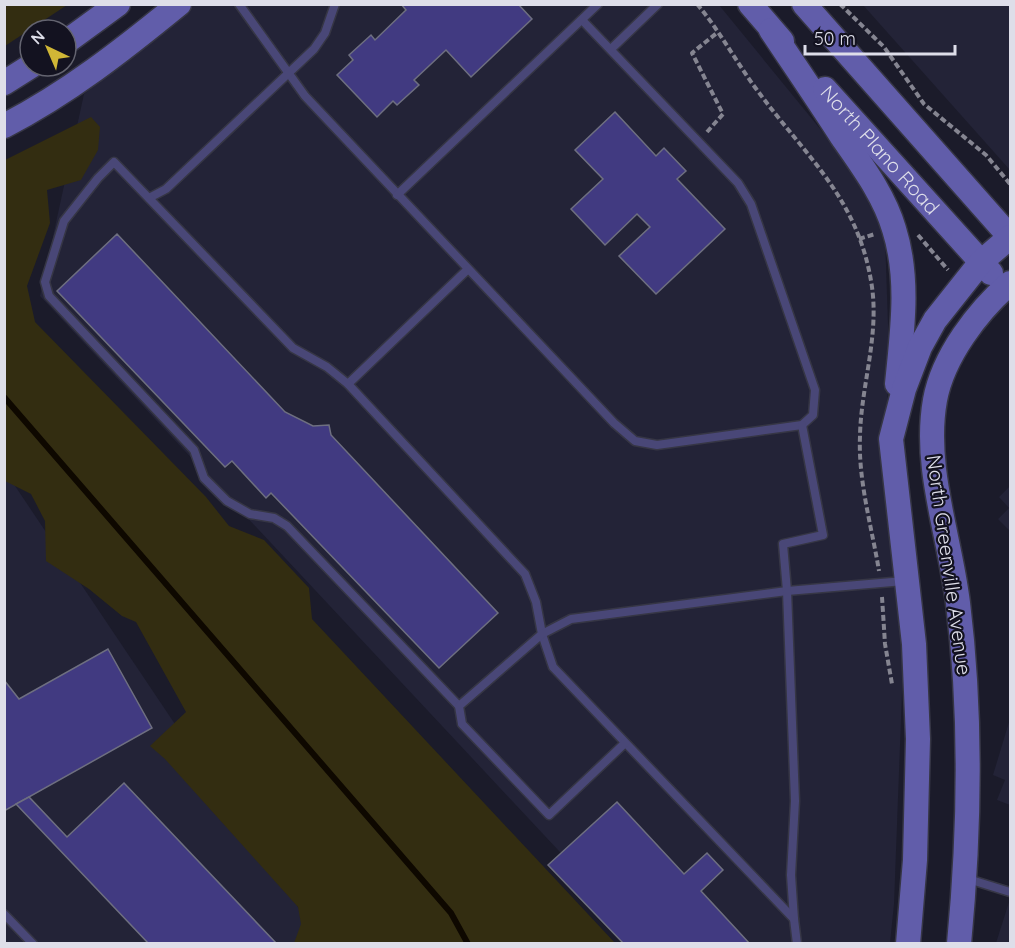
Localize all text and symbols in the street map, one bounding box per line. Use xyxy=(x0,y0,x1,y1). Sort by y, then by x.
north arrow xyxy=(18,18,78,78)
scale bar xyxy=(805,18,955,56)
text: N xyxy=(26,26,49,48)
text: 50 m xyxy=(814,27,856,50)
street label: North Plano Road xyxy=(816,80,945,219)
street label: North Greenville Avenue xyxy=(922,453,977,677)

